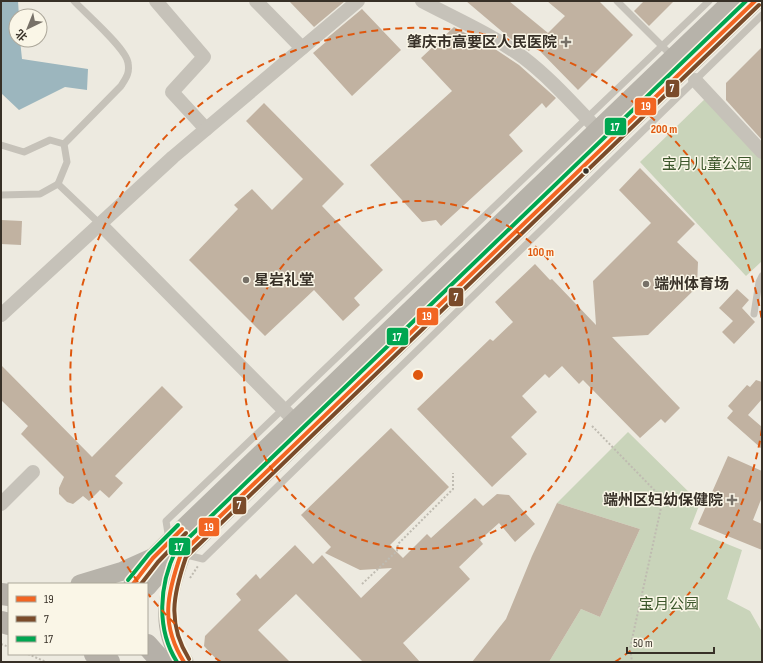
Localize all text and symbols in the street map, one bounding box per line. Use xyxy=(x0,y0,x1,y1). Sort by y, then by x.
north arrow xyxy=(8,8,48,48)
text: 北 xyxy=(13,26,30,43)
place label: 肇庆市高要区人民医院 xyxy=(407,33,557,52)
marker: 肇庆市高要区人民医院 xyxy=(560,36,572,48)
line badge: 7 xyxy=(665,79,680,98)
text: 7 xyxy=(670,82,675,95)
line badge: 19 xyxy=(634,97,657,116)
text: 19 xyxy=(641,100,651,113)
line badge: 17 xyxy=(604,117,627,136)
text: 17 xyxy=(610,121,620,134)
text: 200 m xyxy=(651,122,677,137)
park label: 宝月儿童公园 xyxy=(662,155,752,174)
unlabelled marker xyxy=(581,166,591,176)
text: 100 m xyxy=(528,245,554,260)
place label: 星岩礼堂 xyxy=(254,271,314,290)
marker: 星岩礼堂 xyxy=(241,275,251,285)
place label: 端州体育场 xyxy=(654,275,729,294)
marker: 端州体育场 xyxy=(641,279,651,289)
line badge: 7 xyxy=(448,287,464,307)
text: 7 xyxy=(454,291,459,304)
line badge: 19 xyxy=(416,307,439,326)
text: 19 xyxy=(422,310,432,323)
line badge: 17 xyxy=(386,327,409,346)
text: 17 xyxy=(392,331,402,344)
centre of rings xyxy=(411,368,425,382)
place label: 端州区妇幼保健院 xyxy=(603,491,723,510)
marker: 端州区妇幼保健院 xyxy=(726,494,738,506)
line badge: 7 xyxy=(232,496,247,515)
text: 7 xyxy=(237,499,242,512)
line badge: 19 xyxy=(198,517,220,537)
text: 19 xyxy=(204,521,214,534)
line badge: 17 xyxy=(168,537,191,556)
text: 17 xyxy=(174,541,184,554)
legend xyxy=(8,583,148,655)
text: 19 xyxy=(44,592,54,607)
park label: 宝月公园 xyxy=(639,595,699,614)
text: 7 xyxy=(44,612,49,627)
scale bar xyxy=(627,629,714,655)
text: 17 xyxy=(44,632,53,647)
text: 50 m xyxy=(633,636,653,651)

